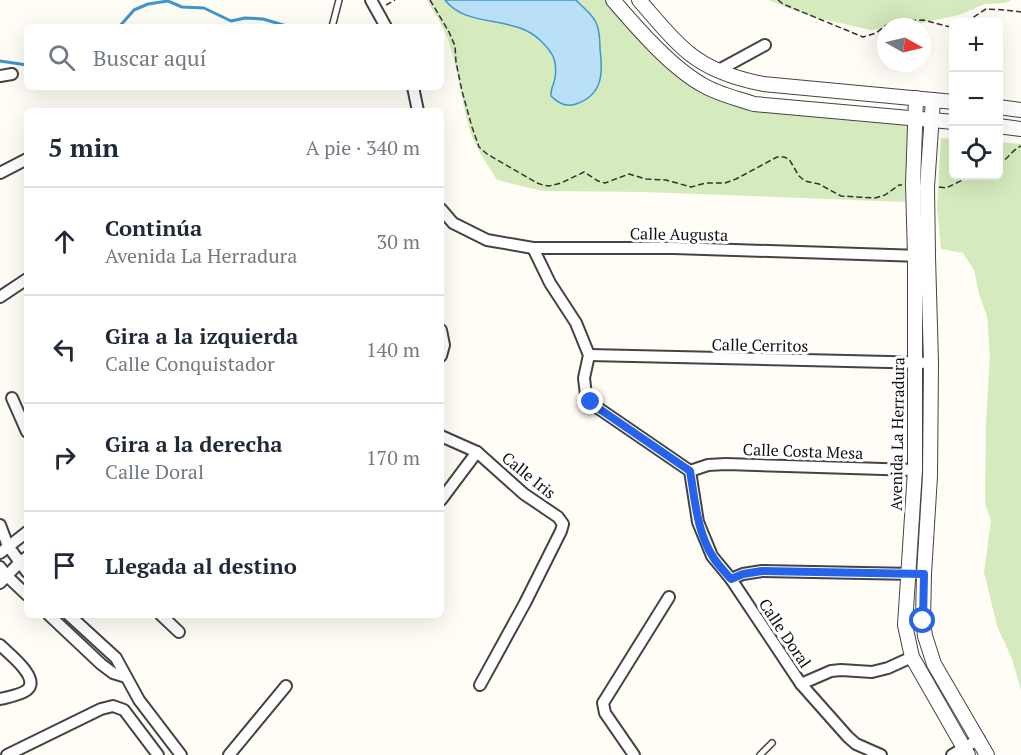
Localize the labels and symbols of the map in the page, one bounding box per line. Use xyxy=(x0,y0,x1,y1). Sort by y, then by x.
north arrow xyxy=(877,18,931,72)
street label: Calle Augusta xyxy=(630,222,728,246)
street label: Calle Cerritos xyxy=(711,333,809,357)
street label: Avenida La Herradura xyxy=(885,357,909,511)
route end xyxy=(577,388,603,414)
street label: Calle Costa Mesa xyxy=(742,438,864,464)
street label: Calle Iris xyxy=(497,446,561,504)
street label: Calle Doral xyxy=(754,594,816,672)
route start xyxy=(909,607,935,633)

